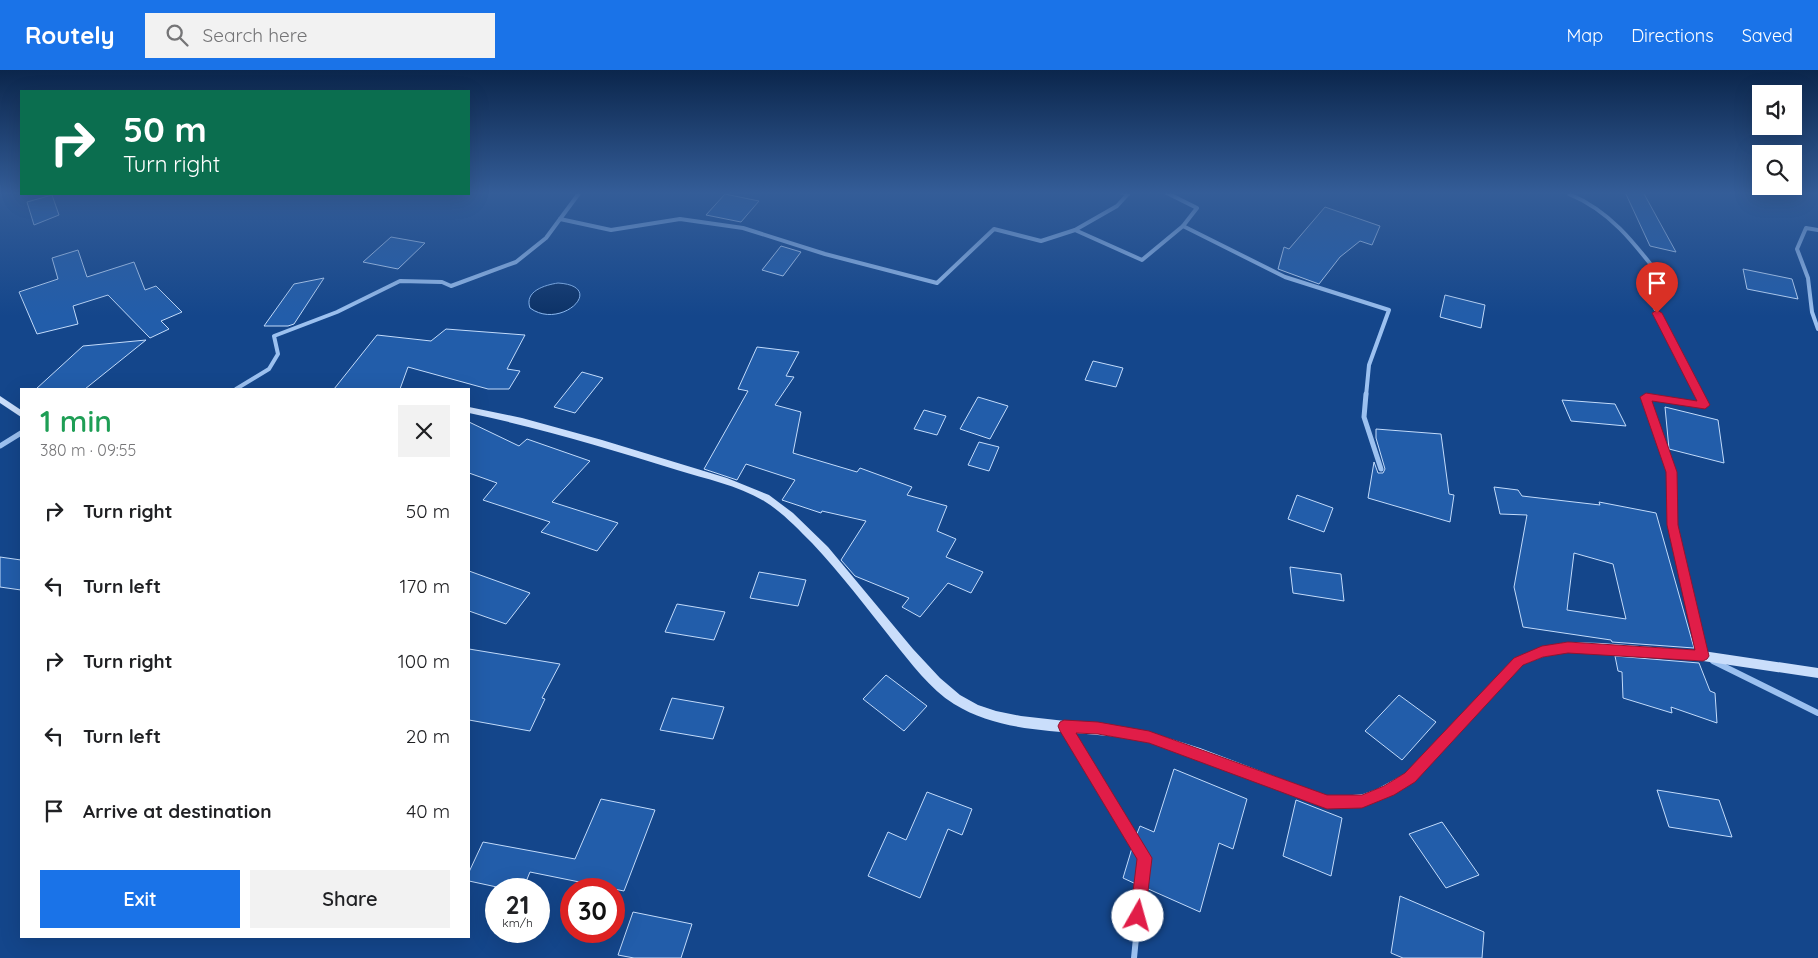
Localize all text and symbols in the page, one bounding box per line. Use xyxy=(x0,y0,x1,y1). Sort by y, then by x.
search box xyxy=(145,13,495,58)
text: Routely xyxy=(25,20,115,50)
icon: search xyxy=(163,21,191,49)
text: Search here xyxy=(203,23,307,47)
text: Map xyxy=(1566,24,1603,47)
text: Directions xyxy=(1631,24,1714,47)
text: Saved xyxy=(1742,24,1793,47)
map controls xyxy=(1752,85,1802,195)
button: sound xyxy=(1752,85,1802,135)
text: 50 m xyxy=(123,107,207,151)
icon: right xyxy=(40,110,105,175)
button: search xyxy=(1752,145,1802,195)
text: Turn right xyxy=(123,150,220,178)
pin xyxy=(1636,262,1678,313)
icon: arrive xyxy=(1643,269,1671,297)
text: 1 min xyxy=(40,402,112,440)
button: close xyxy=(398,405,450,457)
text: 380 m · 09:55 xyxy=(40,440,136,460)
icon: right xyxy=(40,497,68,525)
text: Turn right xyxy=(83,499,172,523)
text: 50 m xyxy=(406,499,450,523)
icon: left xyxy=(40,572,68,600)
text: Turn left xyxy=(83,574,161,598)
text: 170 m xyxy=(399,574,450,598)
icon: right xyxy=(40,647,68,675)
text: Turn right xyxy=(83,649,172,673)
text: 100 m xyxy=(398,649,450,673)
icon: left xyxy=(40,722,68,750)
text: Turn left xyxy=(83,724,161,748)
text: 20 m xyxy=(406,724,450,748)
icon: arrive xyxy=(40,797,68,825)
text: Arrive at destination xyxy=(83,799,272,823)
text: 40 m xyxy=(406,799,450,823)
button: Exit xyxy=(40,870,240,928)
button: Share xyxy=(250,870,450,928)
speed limit sign: 30 xyxy=(560,878,625,943)
text: 21 xyxy=(506,889,529,920)
position arrow xyxy=(1111,889,1163,941)
text: km/h xyxy=(502,915,533,930)

